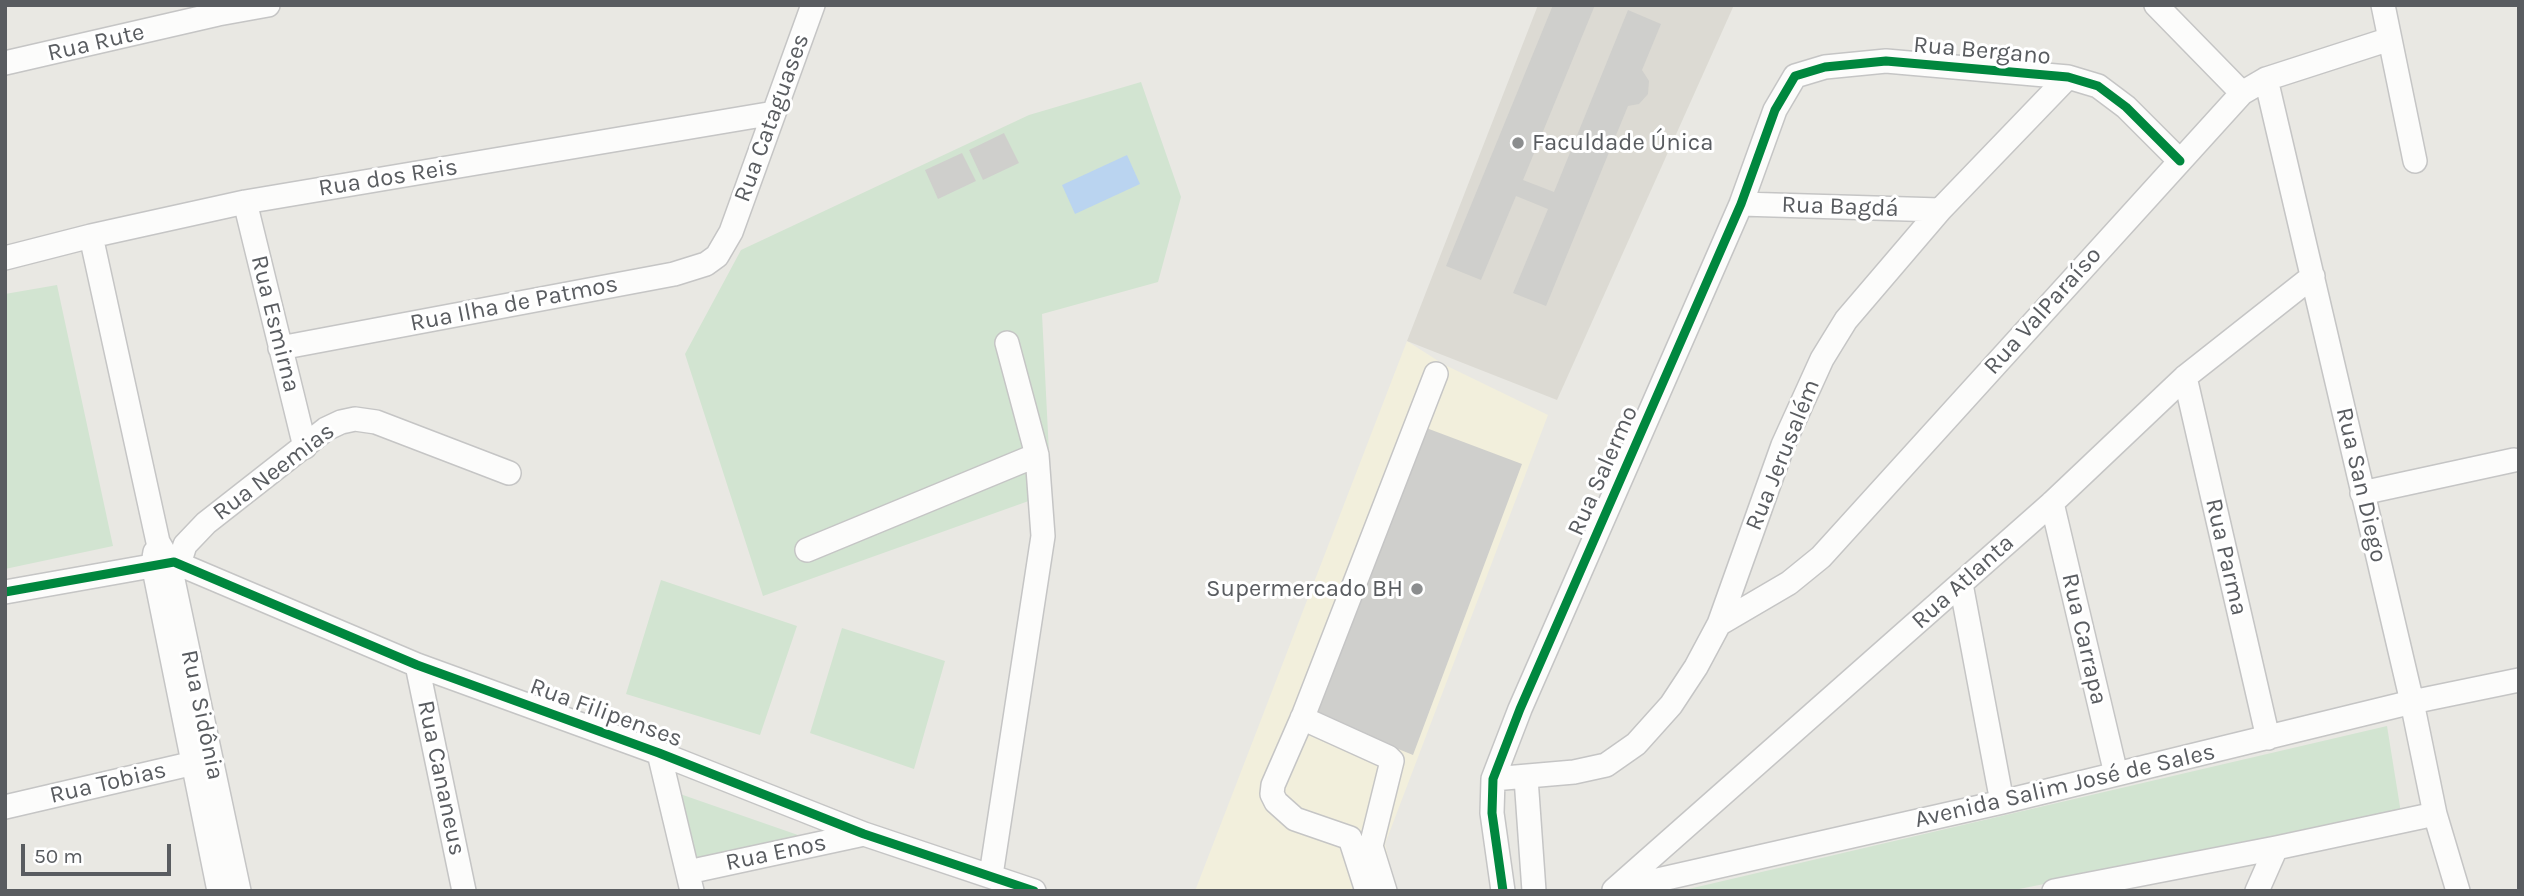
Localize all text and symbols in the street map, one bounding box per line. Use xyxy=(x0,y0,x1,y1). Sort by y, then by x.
street label: Rua Rute xyxy=(45,18,147,68)
street label: Rua Cataguases xyxy=(728,30,816,206)
street label: Rua Bergano xyxy=(1912,31,2052,71)
place label: Faculdade Única xyxy=(1532,129,1713,157)
marker: Faculdade Única xyxy=(1510,135,1526,151)
street label: Rua dos Reis xyxy=(316,153,460,203)
street label: Rua Bagdá xyxy=(1781,191,1899,223)
street label: Rua ValParaíso xyxy=(1978,241,2108,381)
street label: Rua Esmirna xyxy=(244,252,306,396)
street label: Rua Ilha de Patmos xyxy=(408,270,620,338)
street label: Rua Jerusalém xyxy=(1740,375,1826,535)
street label: Rua Salermo xyxy=(1562,402,1644,540)
street label: Rua San Diego xyxy=(2329,405,2393,565)
street label: Rua Neemias xyxy=(208,417,340,527)
street label: Rua Parma xyxy=(2199,496,2253,618)
street label: Rua Atlanta xyxy=(1906,529,2020,635)
street label: Rua Carrapa xyxy=(2055,571,2113,707)
place label: Supermercado BH xyxy=(1206,575,1403,603)
marker: Supermercado BH xyxy=(1409,581,1425,597)
street label: Rua Sidônia xyxy=(174,647,230,783)
street label: Rua Filipenses xyxy=(526,672,686,754)
street label: Rua Cananeus xyxy=(411,698,471,858)
street label: Avenida Salim José de Sales xyxy=(1912,737,2218,835)
street label: Rua Tobias xyxy=(47,756,169,810)
street label: Rua Enos xyxy=(723,828,829,878)
scale bar xyxy=(24,830,175,874)
text: 50 m xyxy=(34,844,83,868)

